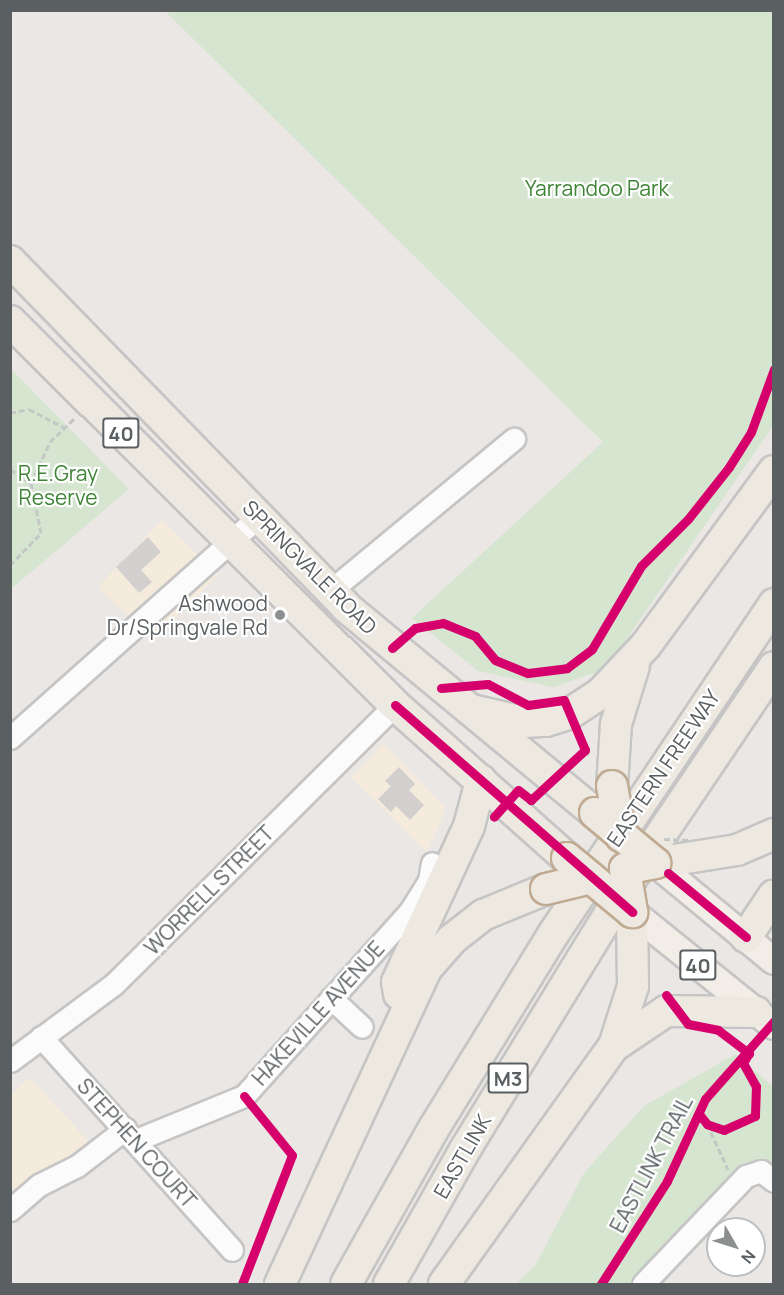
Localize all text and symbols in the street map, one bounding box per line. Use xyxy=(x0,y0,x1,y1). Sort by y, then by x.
park label: Yarrandoo Park xyxy=(525,175,669,201)
road number: 40 xyxy=(102,416,140,450)
park label: R.E.Gray Reserve xyxy=(18,460,98,510)
street label: SPRINGVALE ROAD xyxy=(238,495,382,639)
place label: Ashwood Dr/Springvale Rd xyxy=(107,590,268,640)
marker: Ashwood Dr/Springvale Rd xyxy=(273,608,287,622)
street label: EASTERN FREEWAY xyxy=(601,685,725,851)
street label: WORRELL STREET xyxy=(139,820,279,960)
street label: HAKEVILLE AVENUE xyxy=(247,936,389,1090)
road number: 40 xyxy=(678,948,718,982)
road number: M3 xyxy=(487,1061,529,1095)
street label: STEPHEN COURT xyxy=(72,1073,202,1213)
street label: EASTLINK TRAIL xyxy=(604,1091,698,1237)
street label: EASTLINK xyxy=(428,1110,496,1202)
north arrow xyxy=(706,1217,766,1277)
text: N xyxy=(736,1246,761,1268)

